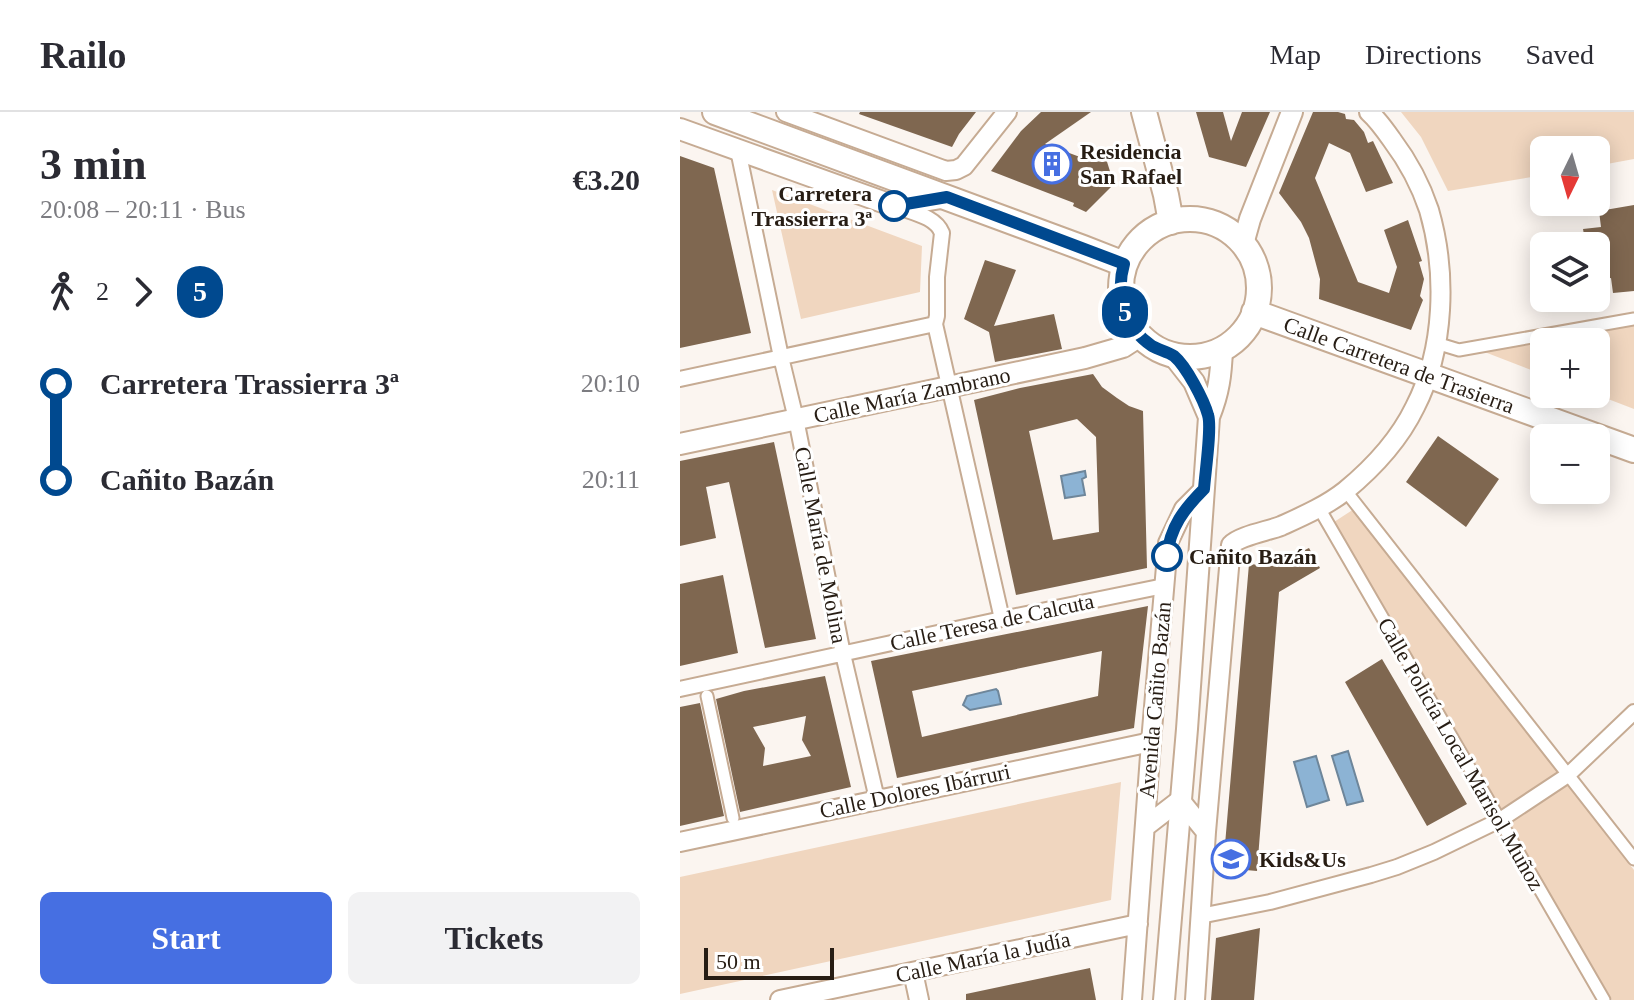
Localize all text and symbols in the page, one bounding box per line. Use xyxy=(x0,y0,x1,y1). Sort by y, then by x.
text: Railo xyxy=(40,34,127,76)
text: Map xyxy=(1270,39,1321,70)
text: Directions xyxy=(1365,39,1482,70)
text: Saved xyxy=(1526,39,1594,70)
north arrow xyxy=(1530,136,1610,216)
map controls xyxy=(1530,136,1610,504)
place label: Residencia San Rafael xyxy=(1080,139,1182,189)
text: 3 min xyxy=(40,140,146,189)
building icon: Residencia San Rafael xyxy=(1031,143,1073,185)
text: €3.20 xyxy=(573,163,640,196)
place label: Carretera Trassierra 3ª xyxy=(752,181,872,231)
marker: Carretera Trassierra 3ª xyxy=(879,191,909,221)
text: 20:08 – 20:11 · Bus xyxy=(40,195,246,224)
button: layers xyxy=(1530,232,1610,312)
icon: walk xyxy=(40,270,84,314)
icon: forward xyxy=(121,270,165,314)
text: 5 xyxy=(193,276,207,307)
text: 2 xyxy=(96,277,109,306)
line badge: 5 xyxy=(1099,286,1151,338)
text: 5 xyxy=(1118,296,1132,327)
street label: Calle Carretera de Trasierra xyxy=(1280,312,1518,419)
button: + xyxy=(1530,328,1610,408)
street label: Calle María Zambrano xyxy=(811,362,1013,428)
text: Carretera Trassierra 3ª xyxy=(100,367,399,400)
text: 20:10 xyxy=(581,369,640,398)
button: − xyxy=(1530,424,1610,504)
street label: Calle María de Molina xyxy=(790,445,852,646)
text: Cañito Bazán xyxy=(100,463,274,496)
text: 20:11 xyxy=(582,465,640,494)
marker: Cañito Bazán xyxy=(1152,541,1182,571)
place label: Cañito Bazán xyxy=(1189,544,1317,569)
street label: Calle Teresa de Calcuta xyxy=(888,588,1096,656)
street label: Avenida Cañito Bazán xyxy=(1134,601,1176,799)
street label: Calle Policía Local Marisol Muñoz xyxy=(1373,613,1550,895)
street label: Calle Dolores Ibárruri xyxy=(817,759,1013,823)
school or university icon: Kids&Us xyxy=(1210,838,1252,880)
place label: Kids&Us xyxy=(1259,847,1346,872)
button: Start xyxy=(40,892,332,984)
button: Tickets xyxy=(348,892,640,984)
street label: Calle María la Judía xyxy=(893,926,1073,988)
scale bar xyxy=(704,944,834,980)
text: 50 m xyxy=(716,949,761,974)

